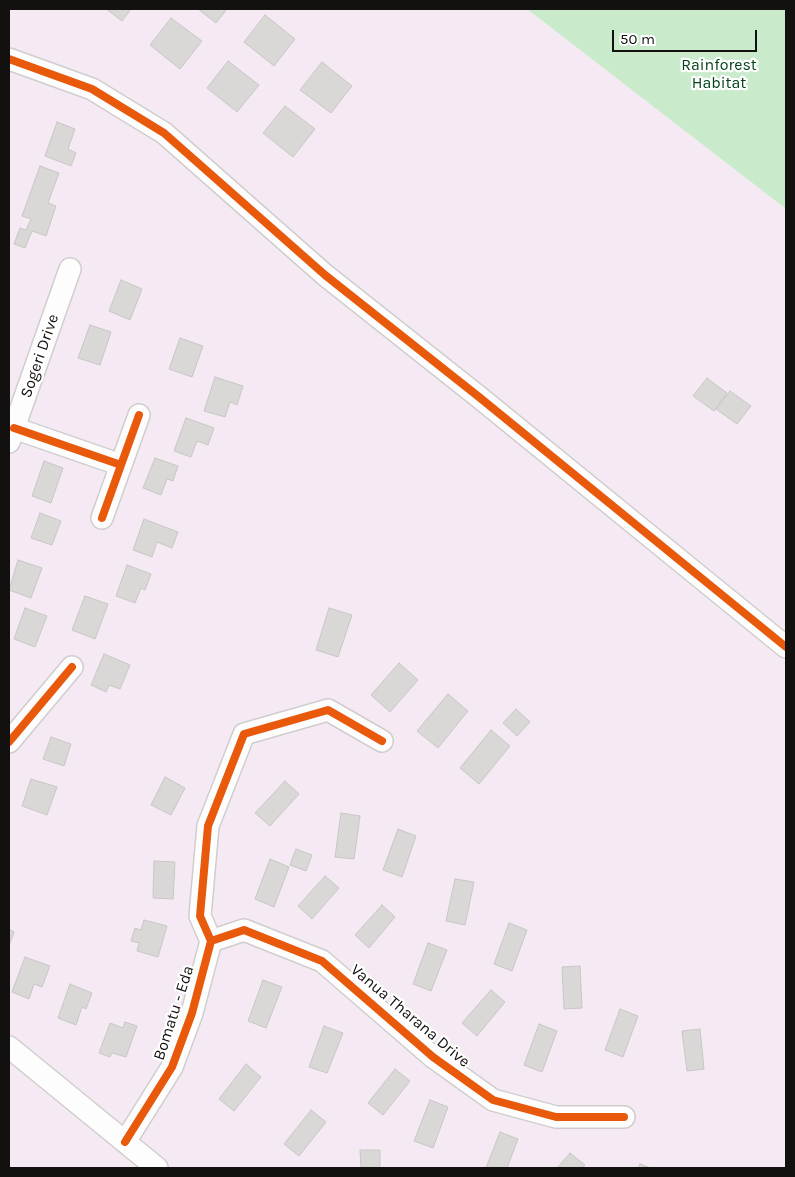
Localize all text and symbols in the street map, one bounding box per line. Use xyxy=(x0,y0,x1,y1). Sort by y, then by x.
scale bar xyxy=(615,20,760,52)
text: 50 m xyxy=(620,30,655,48)
park label: Rainforest Habitat xyxy=(681,55,757,93)
street label: Sogeri Drive xyxy=(17,312,63,400)
street label: Vanua Tharana Drive xyxy=(346,960,474,1072)
street label: Bomatu - Eda xyxy=(150,963,198,1063)

